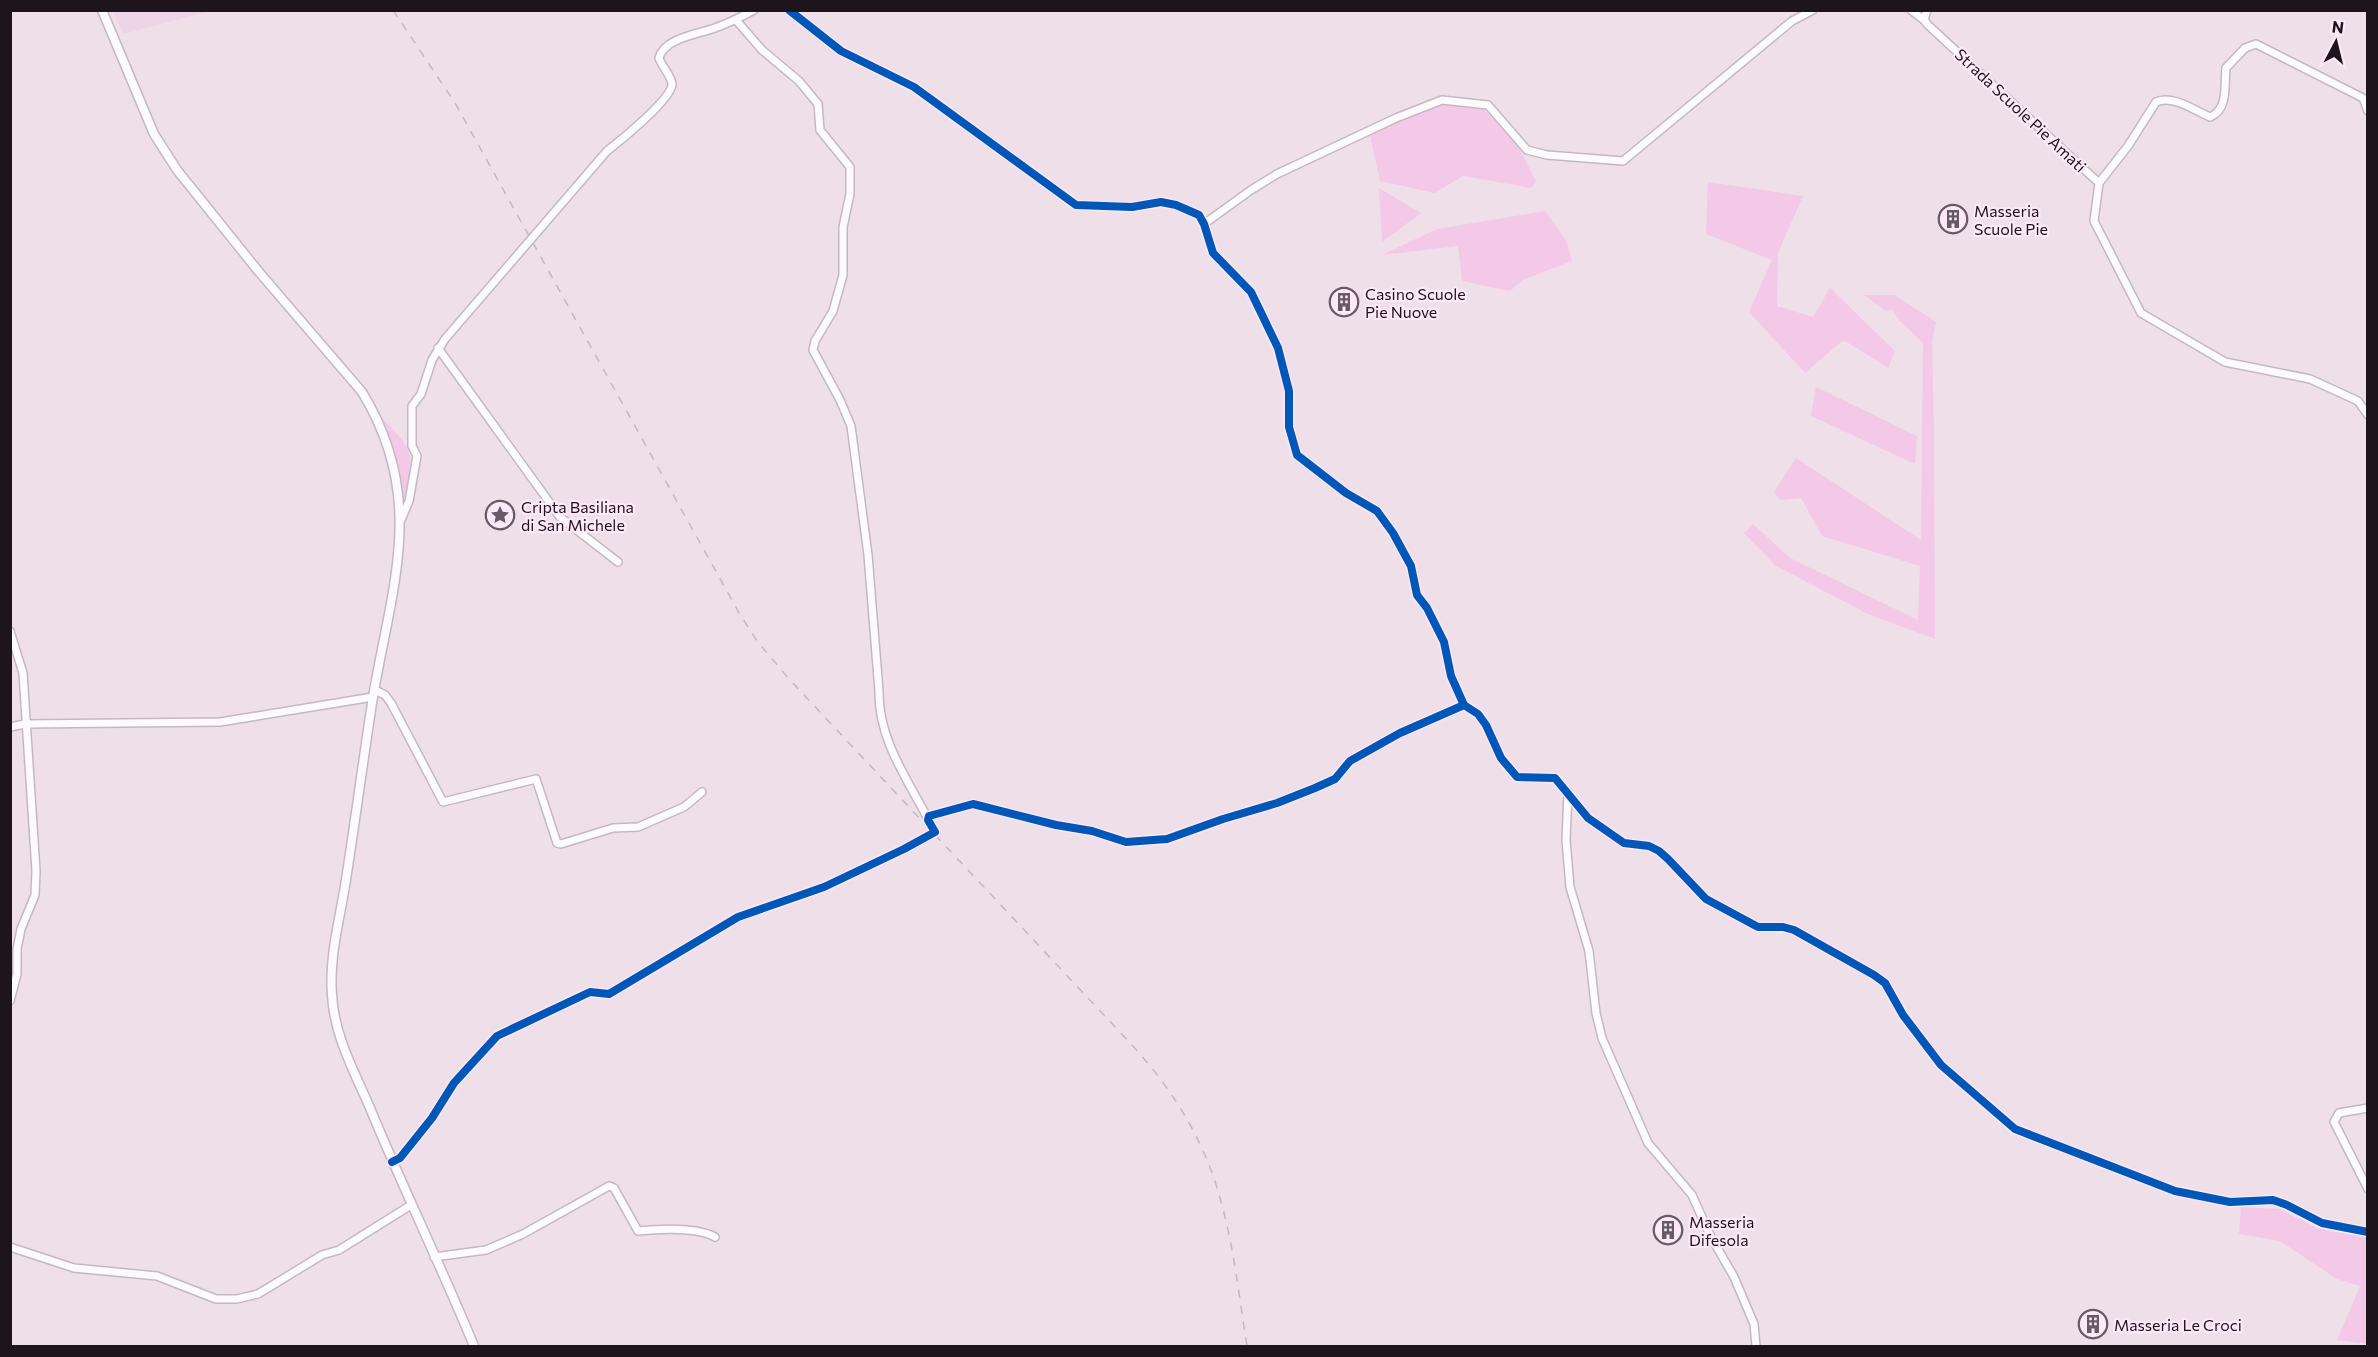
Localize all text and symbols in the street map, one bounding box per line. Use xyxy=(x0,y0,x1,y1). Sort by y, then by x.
north arrow xyxy=(2306,12,2366,72)
text: N xyxy=(2331,16,2345,37)
street label: Strada Scuole Pie Amati xyxy=(1952,44,2090,176)
place label: Masseria Scuole Pie xyxy=(1974,201,2048,238)
building icon: Masseria Scuole Pie xyxy=(1937,203,1969,235)
place label: Casino Scuole Pie Nuove xyxy=(1365,284,1466,321)
building icon: Casino Scuole Pie Nuove xyxy=(1328,286,1360,318)
place label: Cripta Basiliana di San Michele xyxy=(521,497,634,534)
place icon: Cripta Basiliana di San Michele xyxy=(484,499,516,531)
place label: Masseria Difesola xyxy=(1689,1212,1754,1249)
building icon: Masseria Difesola xyxy=(1652,1214,1684,1246)
building icon: Masseria Le Croci xyxy=(2077,1308,2109,1340)
place label: Masseria Le Croci xyxy=(2114,1315,2242,1334)

